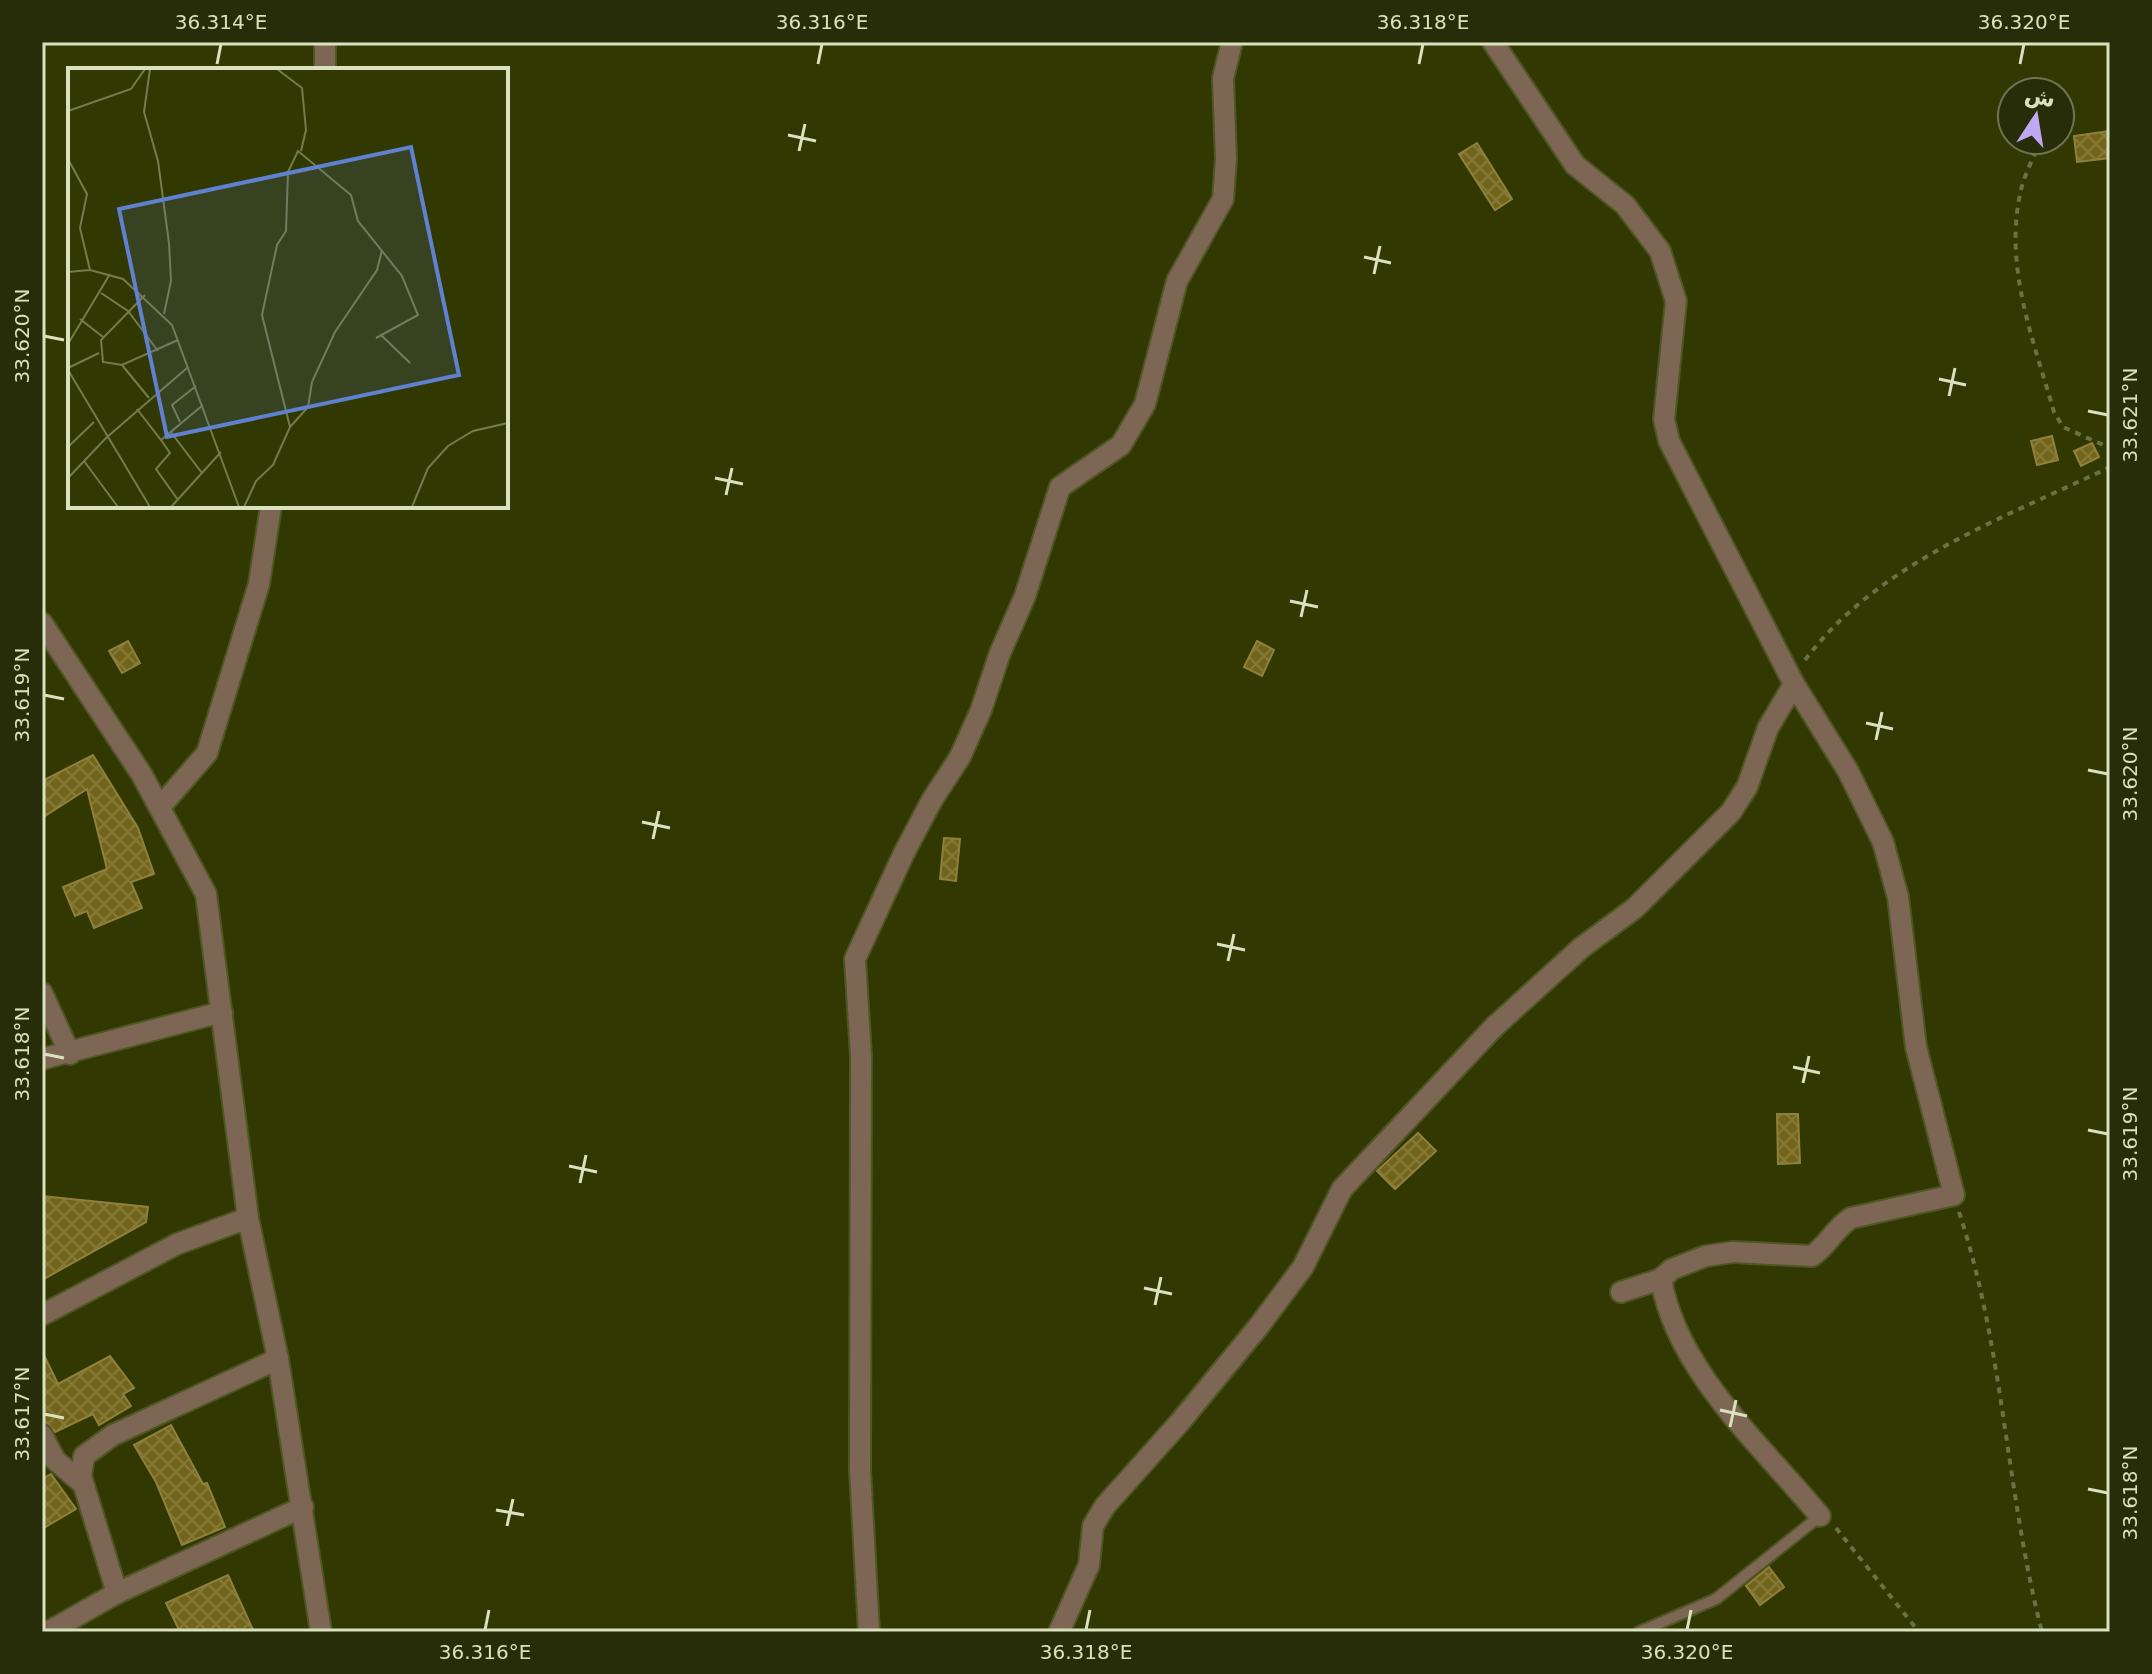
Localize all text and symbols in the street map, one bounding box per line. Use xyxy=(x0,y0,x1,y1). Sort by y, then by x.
text: 36.314°E xyxy=(175,10,267,34)
text: 36.316°E xyxy=(776,10,868,34)
text: 36.318°E xyxy=(1377,10,1469,34)
text: 36.320°E xyxy=(1978,10,2070,34)
inset map xyxy=(68,68,508,508)
north arrow xyxy=(1996,76,2076,156)
text: ش xyxy=(2023,82,2058,112)
text: 33.620°N xyxy=(10,289,34,383)
text: 33.621°N xyxy=(2118,368,2142,462)
text: 33.619°N xyxy=(10,648,34,742)
text: 33.620°N xyxy=(2118,727,2142,821)
text: 33.618°N xyxy=(10,1007,34,1101)
text: 33.619°N xyxy=(2118,1087,2142,1181)
text: 33.617°N xyxy=(10,1367,34,1461)
text: 33.618°N xyxy=(2118,1446,2142,1540)
text: 36.316°E xyxy=(439,1640,531,1664)
text: 36.318°E xyxy=(1040,1640,1132,1664)
text: 36.320°E xyxy=(1641,1640,1733,1664)

